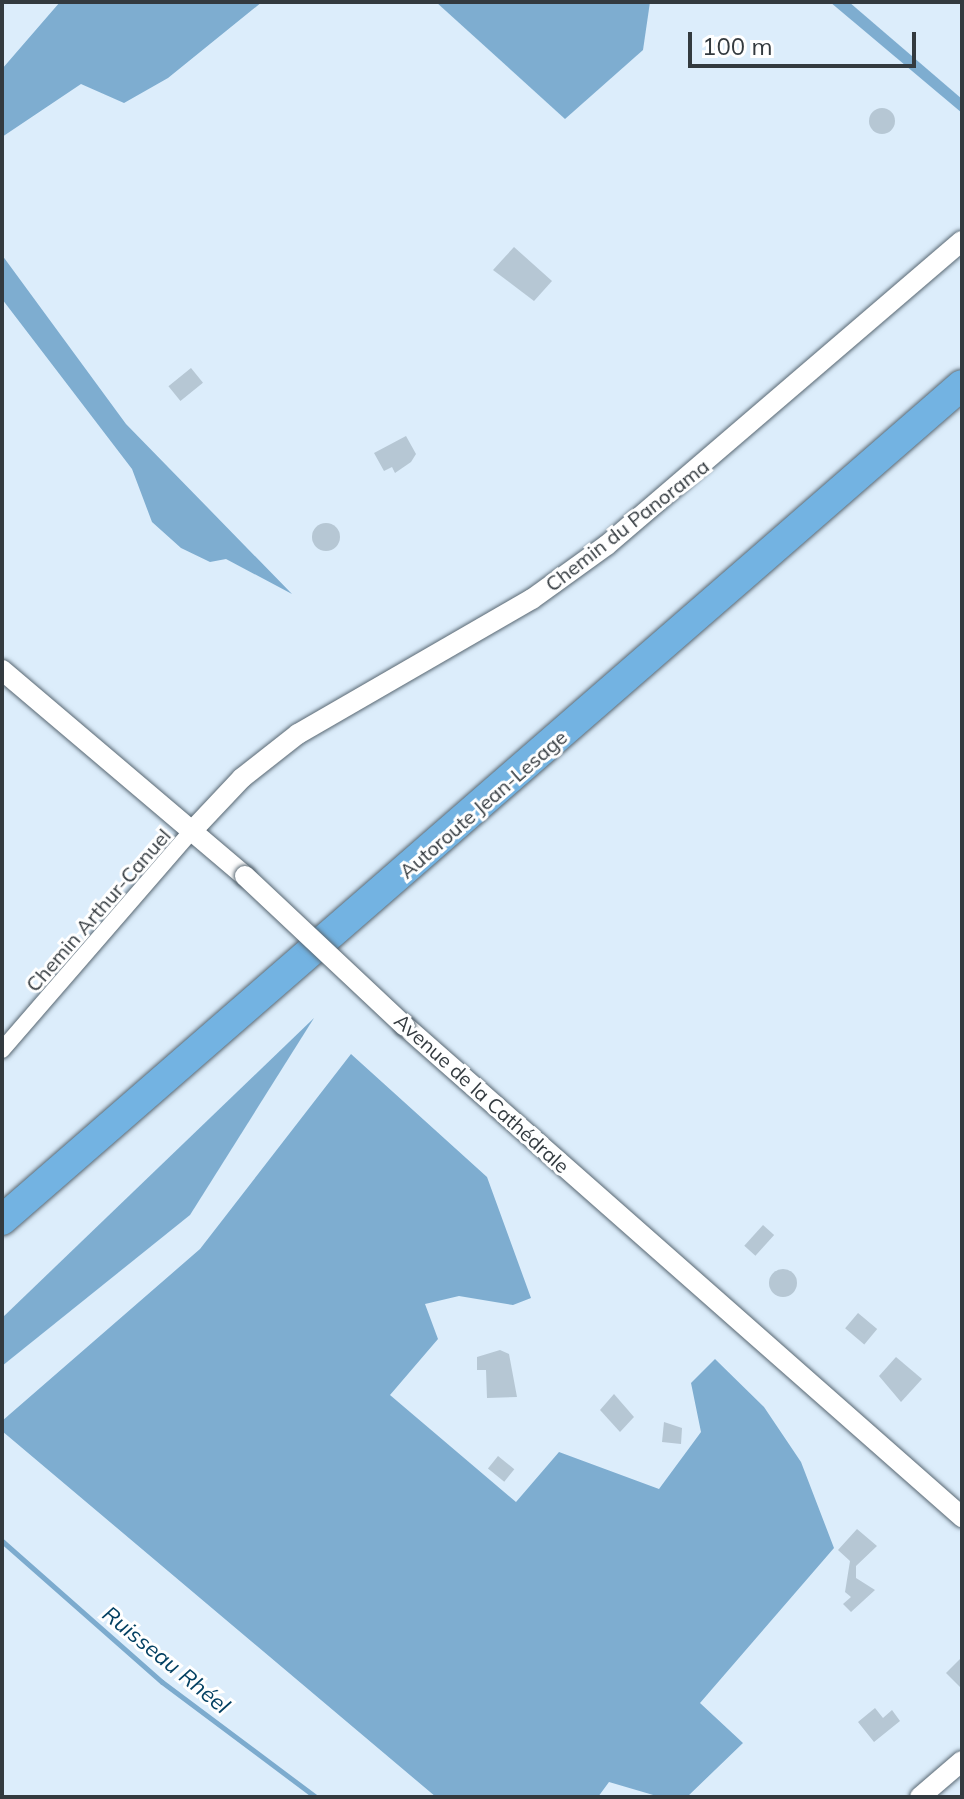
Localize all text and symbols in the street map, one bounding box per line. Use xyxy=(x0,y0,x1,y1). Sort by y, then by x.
scale bar xyxy=(692,16,920,66)
text: 100 m xyxy=(702,31,773,61)
street label: Chemin du Panorama xyxy=(541,454,713,596)
street label: Autoroute Jean-Lesage xyxy=(394,725,572,883)
street label: Chemin Arthur-Canuel xyxy=(21,824,175,996)
street label: Avenue de la Cathédrale xyxy=(390,1008,574,1178)
water label: Ruisseau Rhéel xyxy=(97,1601,235,1719)

